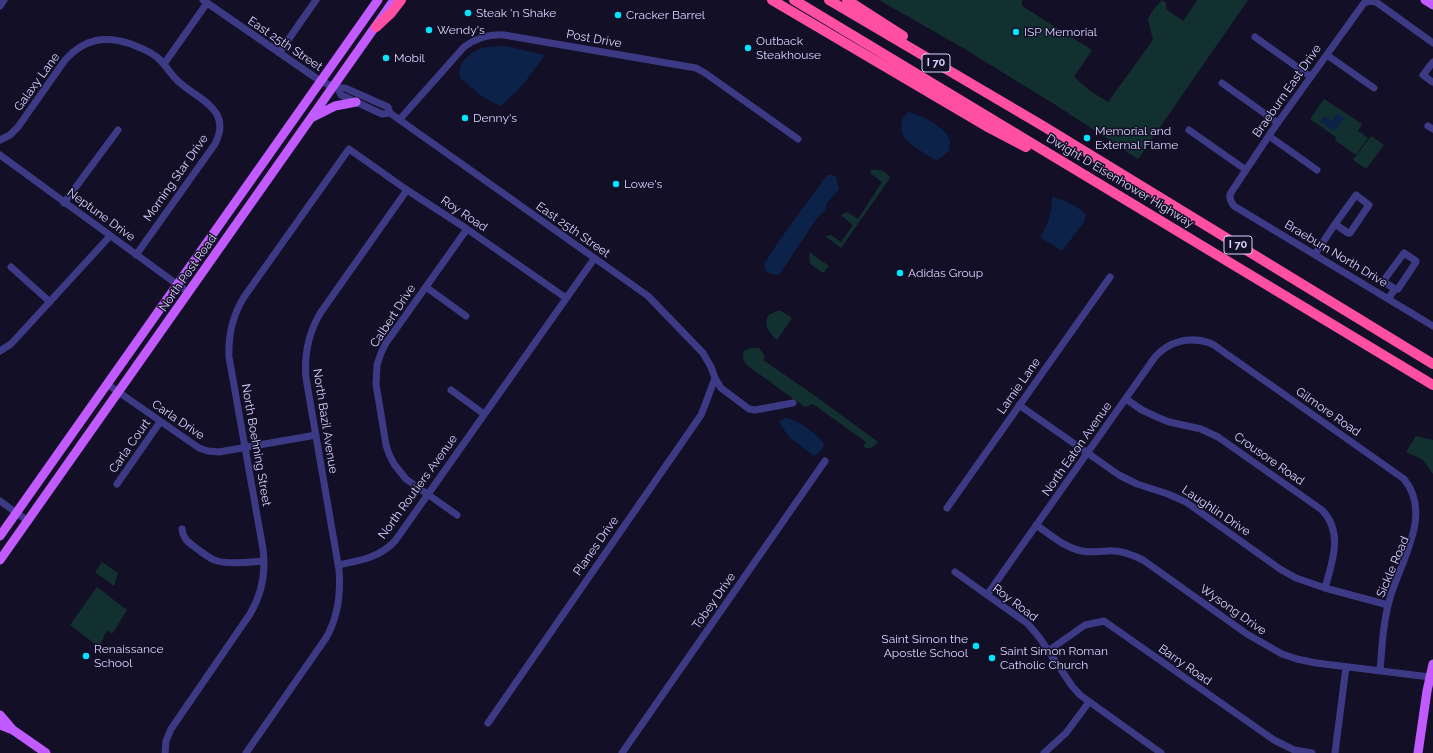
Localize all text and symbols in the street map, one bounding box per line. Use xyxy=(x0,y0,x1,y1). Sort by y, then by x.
place label: Steak 'n Shake xyxy=(476,6,556,20)
marker: Steak 'n Shake xyxy=(463,8,473,18)
place label: Cracker Barrel xyxy=(626,8,705,22)
marker: Cracker Barrel xyxy=(613,10,623,20)
street label: East 25th Street xyxy=(245,14,325,74)
place label: Wendy's xyxy=(437,23,485,37)
marker: Wendy's xyxy=(424,25,434,35)
place label: ISP Memorial xyxy=(1024,25,1097,39)
street label: Post Drive xyxy=(565,27,623,51)
marker: ISP Memorial xyxy=(1011,27,1021,37)
place label: Outback Steakhouse xyxy=(756,34,821,62)
street label: Braeburn East Drive xyxy=(1250,42,1324,140)
marker: Outback Steakhouse xyxy=(743,43,753,53)
street label: Galaxy Lane xyxy=(11,50,63,114)
place label: Mobil xyxy=(394,51,425,65)
marker: Mobil xyxy=(381,53,391,63)
road number: I 70 xyxy=(922,54,950,72)
place label: Denny's xyxy=(473,111,517,125)
marker: Denny's xyxy=(460,113,470,123)
place label: Memorial and External Flame xyxy=(1095,124,1178,152)
street label: Dwight D Eisenhower Highway xyxy=(1044,131,1196,231)
street label: Morning Star Drive xyxy=(141,132,211,224)
marker: Memorial and External Flame xyxy=(1082,133,1092,143)
place label: Lowe's xyxy=(624,177,662,191)
marker: Lowe's xyxy=(611,179,621,189)
street label: Neptune Drive xyxy=(64,186,138,244)
street label: Roy Road xyxy=(438,193,490,235)
street label: East 25th Street xyxy=(533,199,613,261)
street label: Braeburn North Drive xyxy=(1282,217,1390,291)
street label: North Post Road xyxy=(156,232,220,314)
road number: I 70 xyxy=(1224,236,1252,254)
place label: Adidas Group xyxy=(908,266,983,280)
marker: Adidas Group xyxy=(895,268,905,278)
street label: Calbert Drive xyxy=(367,282,419,350)
street label: Larnie Lane xyxy=(994,355,1044,417)
street label: North Bazil Avenue xyxy=(310,367,340,475)
street label: North Boehning Street xyxy=(238,383,274,507)
street label: Gilmore Road xyxy=(1293,384,1363,440)
street label: Carla Drive xyxy=(149,397,207,443)
street label: North Eaton Avenue xyxy=(1039,399,1115,499)
street label: Carla Court xyxy=(106,416,154,476)
street label: Crousore Road xyxy=(1231,429,1307,489)
street label: North Routiers Avenue xyxy=(375,432,461,542)
street label: Laughlin Drive xyxy=(1179,483,1253,539)
street label: Planes Drive xyxy=(570,514,622,578)
street label: Sickle Road xyxy=(1374,534,1412,600)
street label: Tobey Drive xyxy=(689,570,739,632)
street label: Roy Road xyxy=(990,581,1040,625)
street label: Wysong Drive xyxy=(1197,582,1269,638)
place label: Saint Simon the Apostle School xyxy=(881,632,968,660)
marker: Saint Simon the Apostle School xyxy=(971,641,981,651)
place label: Renaissance School xyxy=(94,642,164,670)
street label: Barry Road xyxy=(1156,642,1214,688)
place label: Saint Simon Roman Catholic Church xyxy=(1000,644,1108,672)
marker: Renaissance School xyxy=(81,651,91,661)
marker: Saint Simon Roman Catholic Church xyxy=(987,653,997,663)

